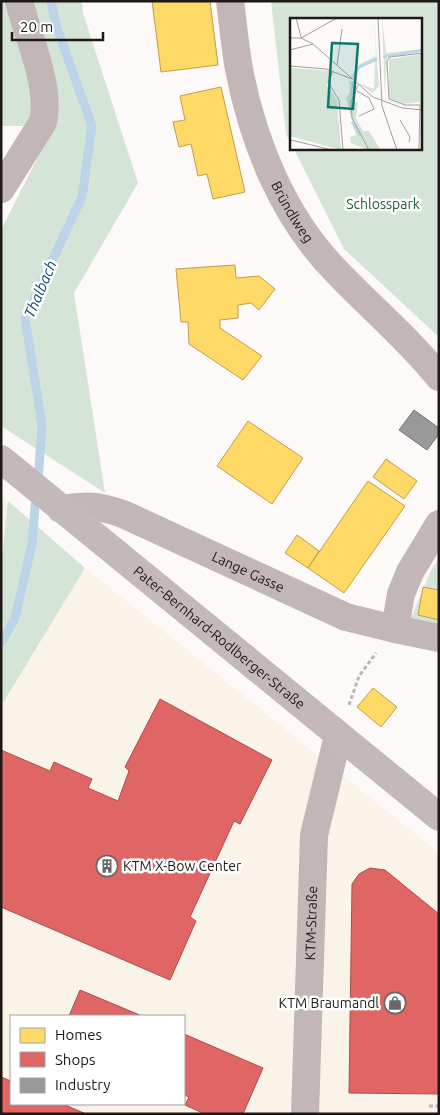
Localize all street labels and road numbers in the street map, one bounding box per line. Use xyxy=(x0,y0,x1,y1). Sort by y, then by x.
street label: Bründlweg xyxy=(268,179,317,246)
street label: Lange Gasse xyxy=(210,548,287,595)
street label: Pater-Bernhard-Rodlberger-Straße xyxy=(130,563,308,712)
street label: KTM-Straße xyxy=(302,886,320,961)

